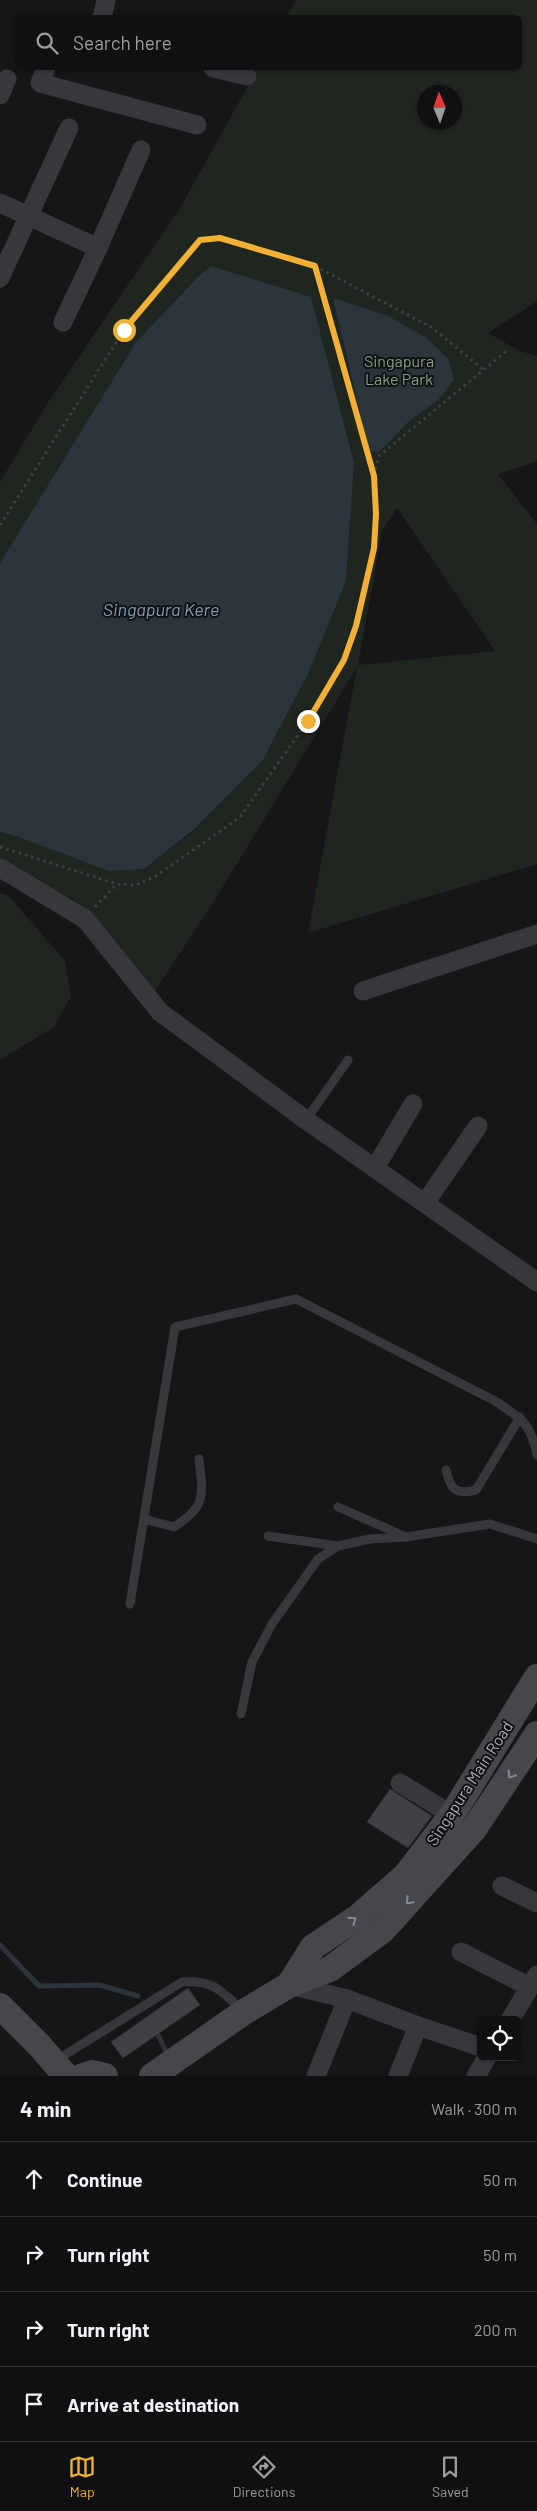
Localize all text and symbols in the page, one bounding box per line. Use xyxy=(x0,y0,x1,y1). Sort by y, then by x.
search box xyxy=(15,15,522,70)
icon: search xyxy=(33,29,61,57)
text: Search here xyxy=(73,31,172,54)
north arrow xyxy=(417,85,462,130)
route start xyxy=(113,319,136,342)
park label: Singapura Lake Park xyxy=(364,351,434,388)
water label: Singapura Kere xyxy=(103,598,219,620)
route end xyxy=(297,710,320,733)
street label: Singapura Main Road xyxy=(422,1717,516,1849)
one-way arrow xyxy=(508,1769,517,1779)
one-way arrow xyxy=(406,1896,415,1905)
one-way arrow xyxy=(348,1917,357,1926)
map controls xyxy=(477,2016,522,2061)
button: locate xyxy=(477,2016,522,2061)
text: 4 min xyxy=(20,2096,71,2121)
text: Walk · 300 m xyxy=(431,2099,517,2118)
icon: ahead xyxy=(20,2165,48,2193)
text: Continue xyxy=(67,2168,143,2191)
text: 50 m xyxy=(483,2170,517,2189)
icon: right xyxy=(20,2240,48,2268)
text: Turn right xyxy=(67,2243,149,2266)
text: 50 m xyxy=(483,2245,517,2264)
icon: right xyxy=(20,2315,48,2343)
text: Turn right xyxy=(67,2318,149,2341)
text: 200 m xyxy=(474,2320,517,2339)
icon: arrive xyxy=(20,2390,48,2418)
text: Arrive at destination xyxy=(67,2393,239,2416)
tab: Map xyxy=(68,2453,96,2500)
tab: Directions xyxy=(233,2453,295,2500)
tab: Saved xyxy=(432,2453,469,2500)

